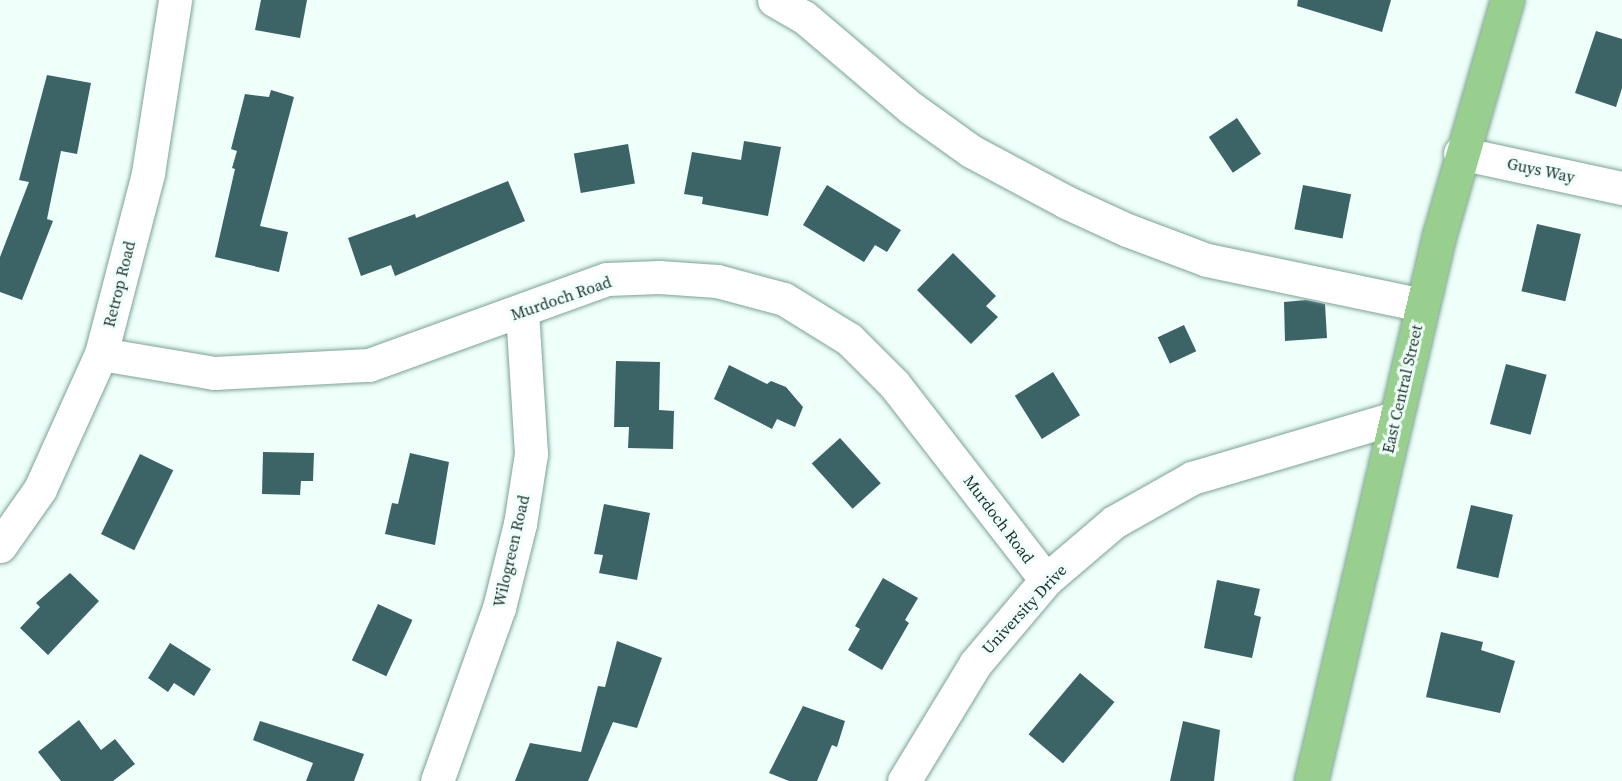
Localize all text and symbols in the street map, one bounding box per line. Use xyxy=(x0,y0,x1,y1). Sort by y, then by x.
street label: Guys Way xyxy=(1505,153,1577,187)
street label: Retrop Road xyxy=(99,239,139,329)
street label: Murdoch Road xyxy=(508,272,614,324)
street label: East Central Street xyxy=(1378,323,1426,455)
street label: Murdoch Road xyxy=(960,471,1038,567)
street label: Wilogreen Road xyxy=(489,493,533,609)
street label: University Drive xyxy=(978,560,1070,658)

